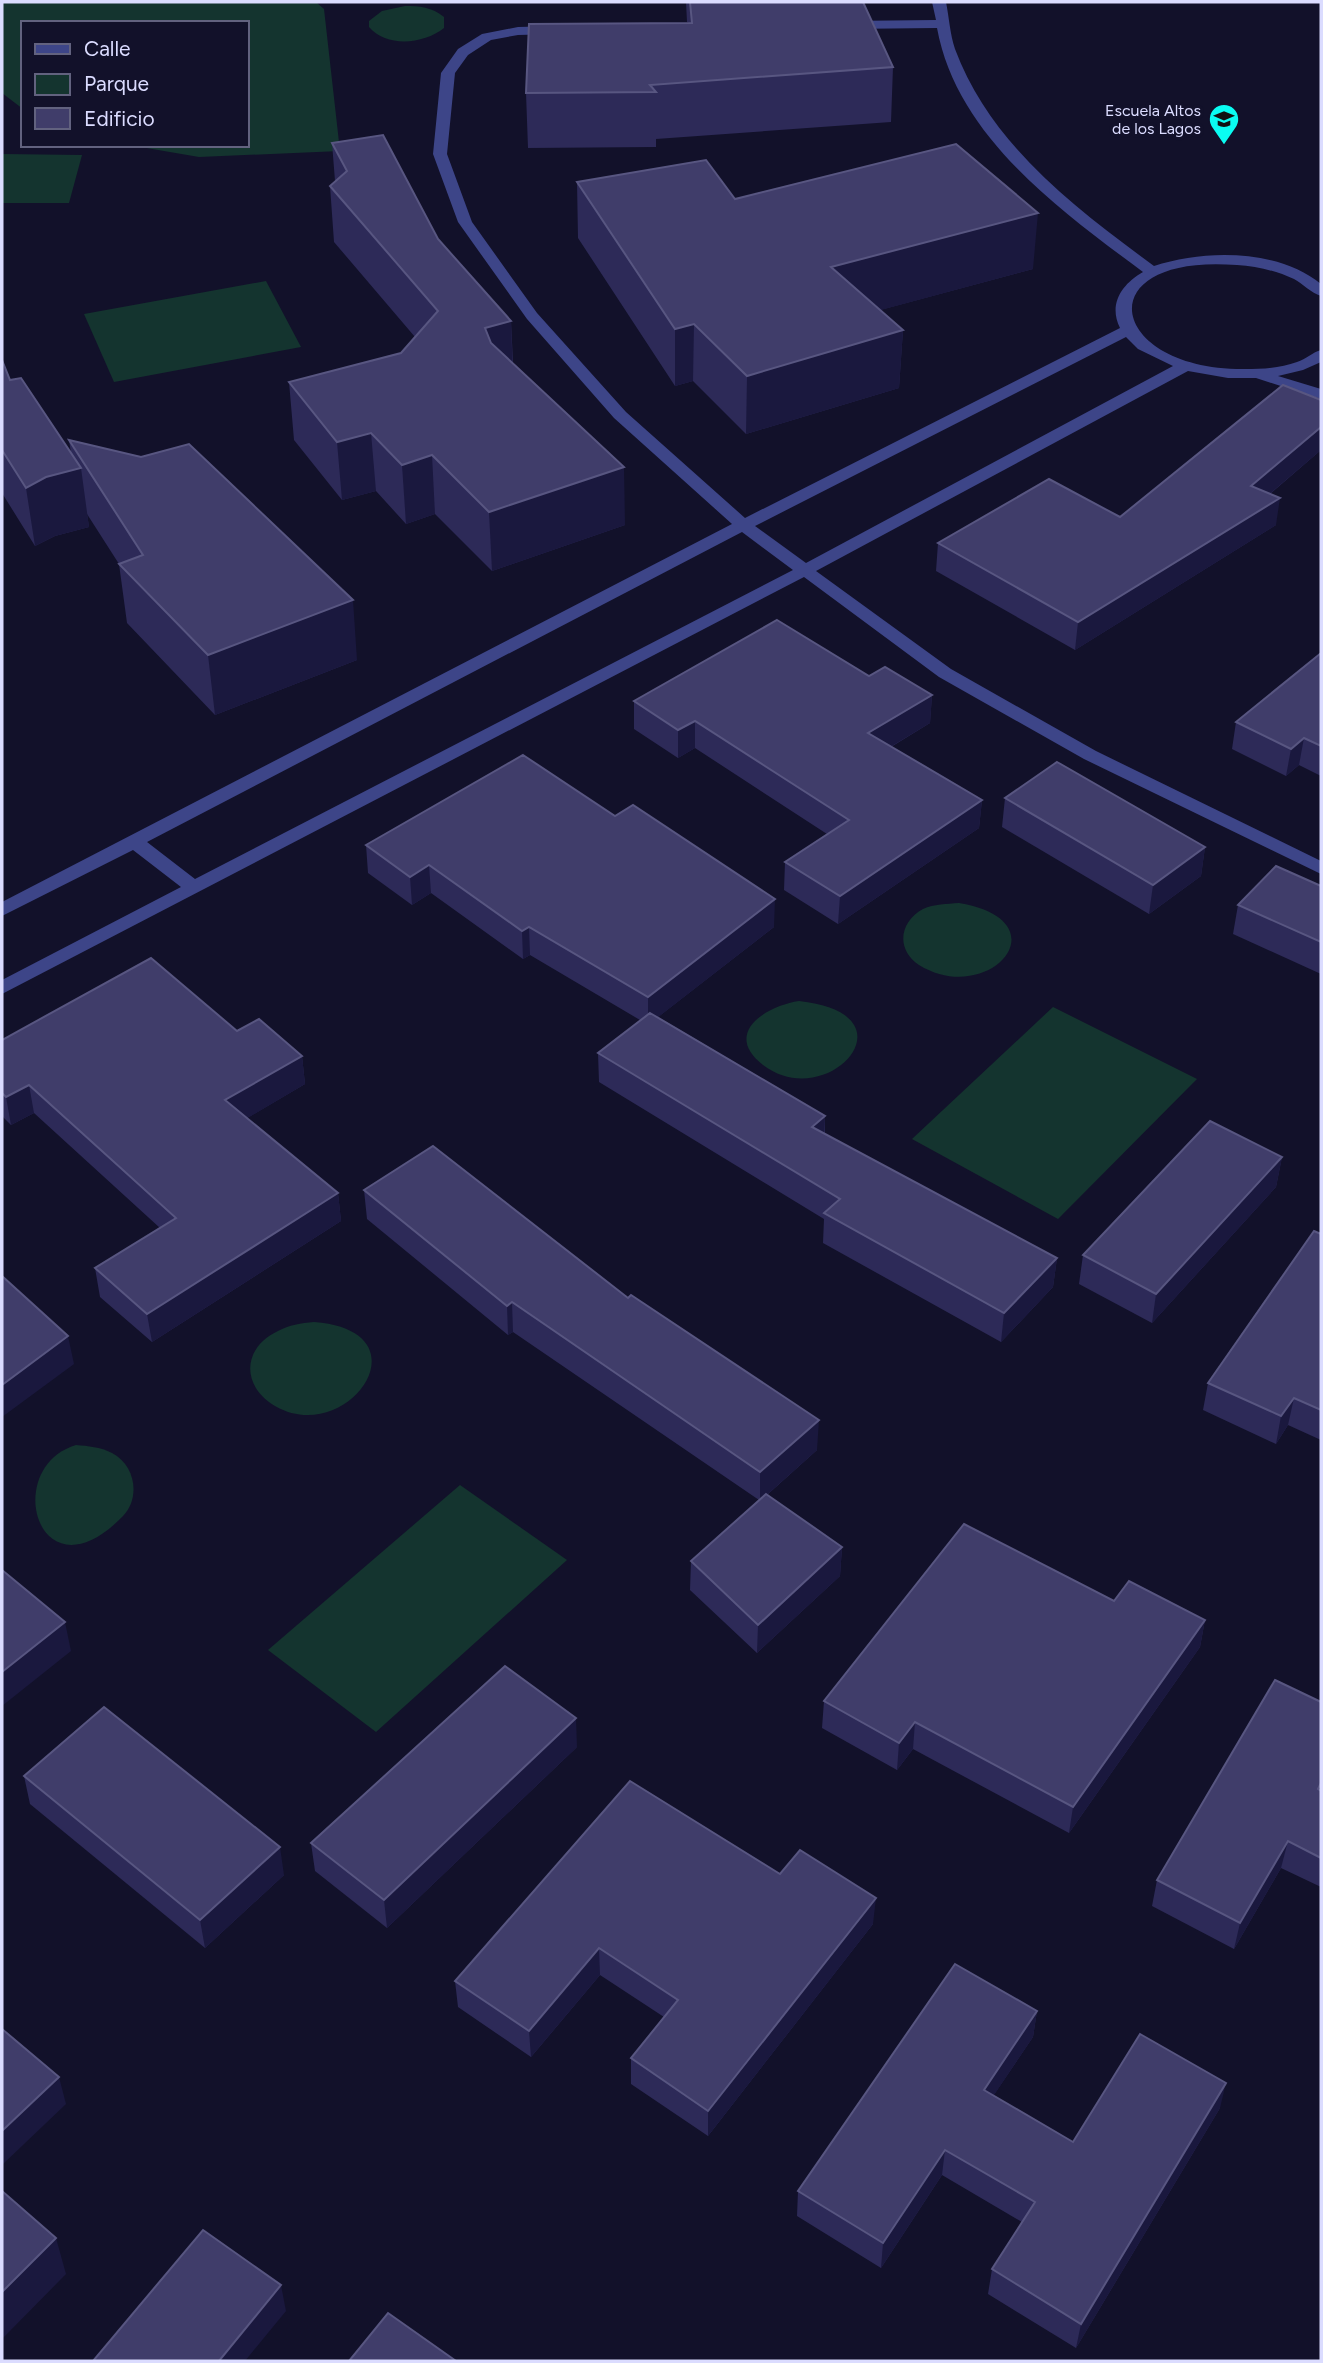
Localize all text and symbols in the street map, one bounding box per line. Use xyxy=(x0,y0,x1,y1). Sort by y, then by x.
legend xyxy=(21,21,248,147)
text: Calle xyxy=(84,36,131,61)
text: Parque xyxy=(84,71,149,96)
place label: Escuela Altos de los Lagos xyxy=(1105,101,1201,138)
school or university icon: Escuela Altos de los Lagos xyxy=(1207,102,1241,146)
text: Edificio xyxy=(84,106,155,131)

